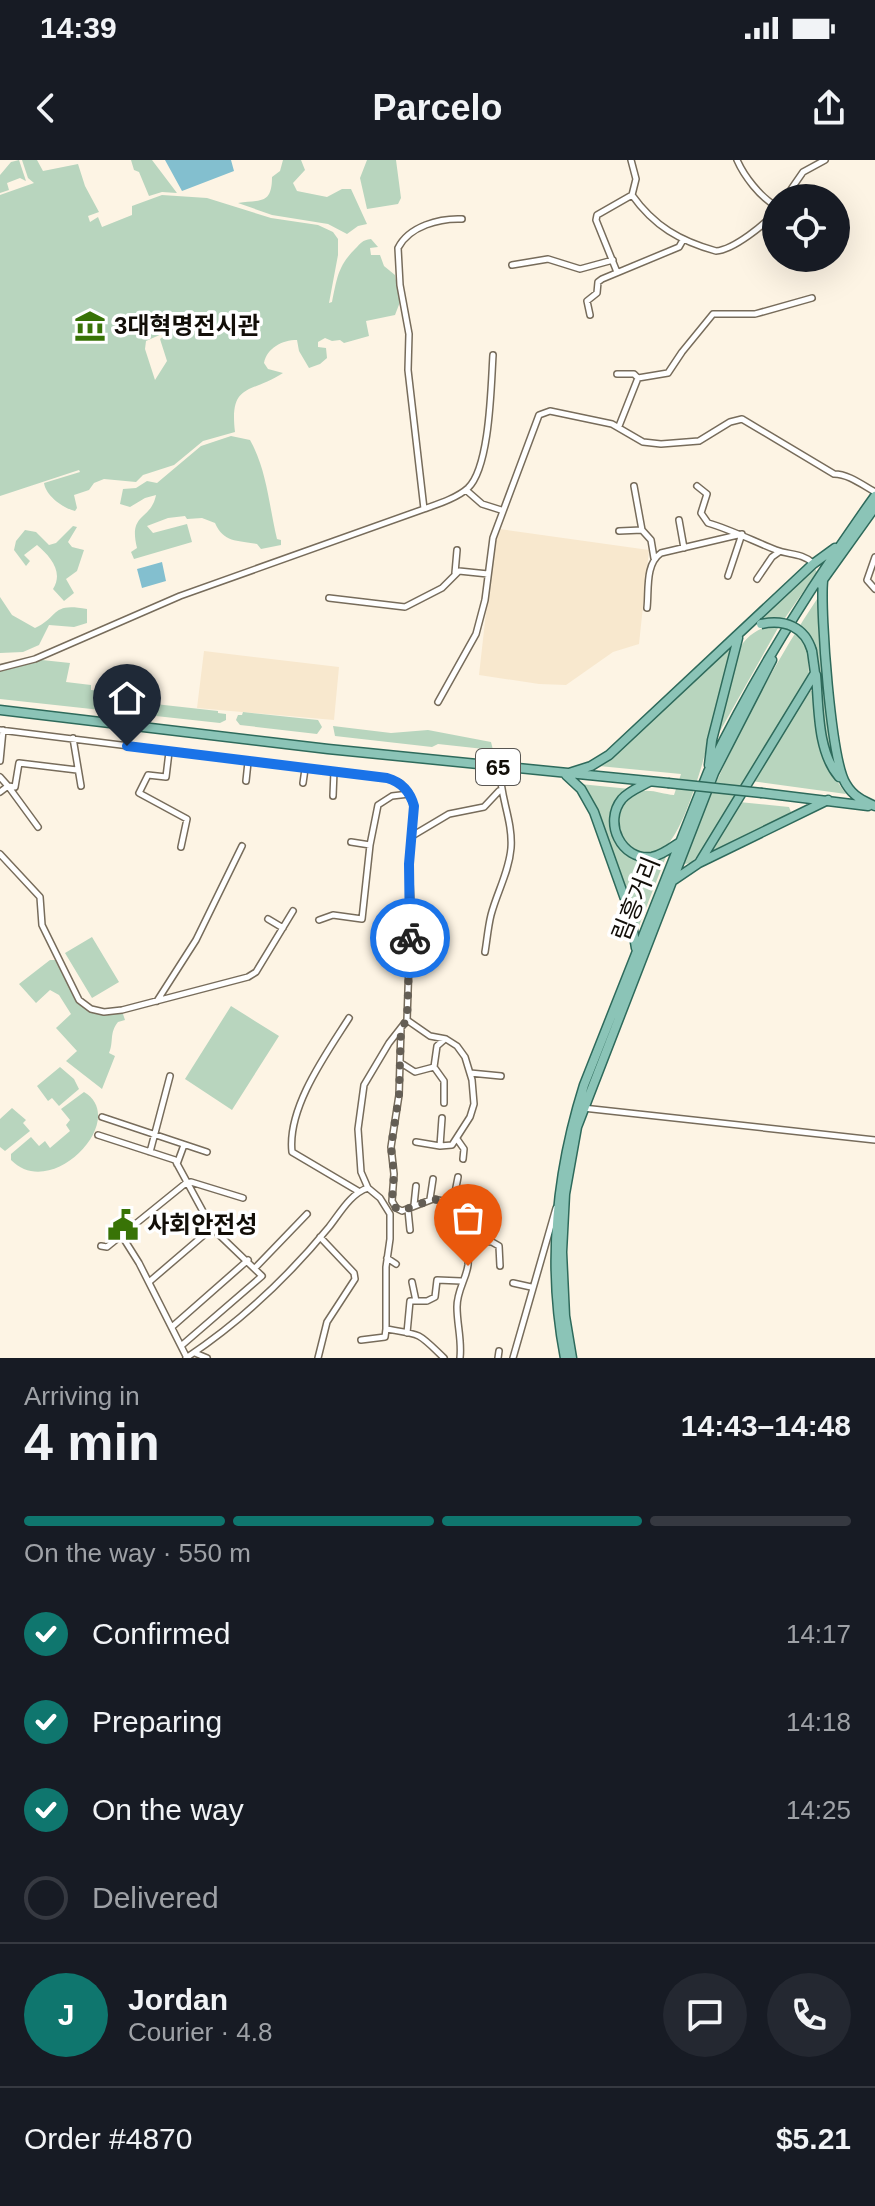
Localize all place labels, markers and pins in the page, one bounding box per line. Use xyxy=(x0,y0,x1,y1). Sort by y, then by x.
museum icon: 3대혁명전시관 xyxy=(73,309,107,343)
place label: 3대혁명전시관 xyxy=(114,312,260,339)
pin xyxy=(93,664,161,746)
pin xyxy=(434,1184,502,1266)
public building icon: 사회안전성 xyxy=(106,1208,140,1242)
place label: 사회안전성 xyxy=(147,1211,257,1238)

